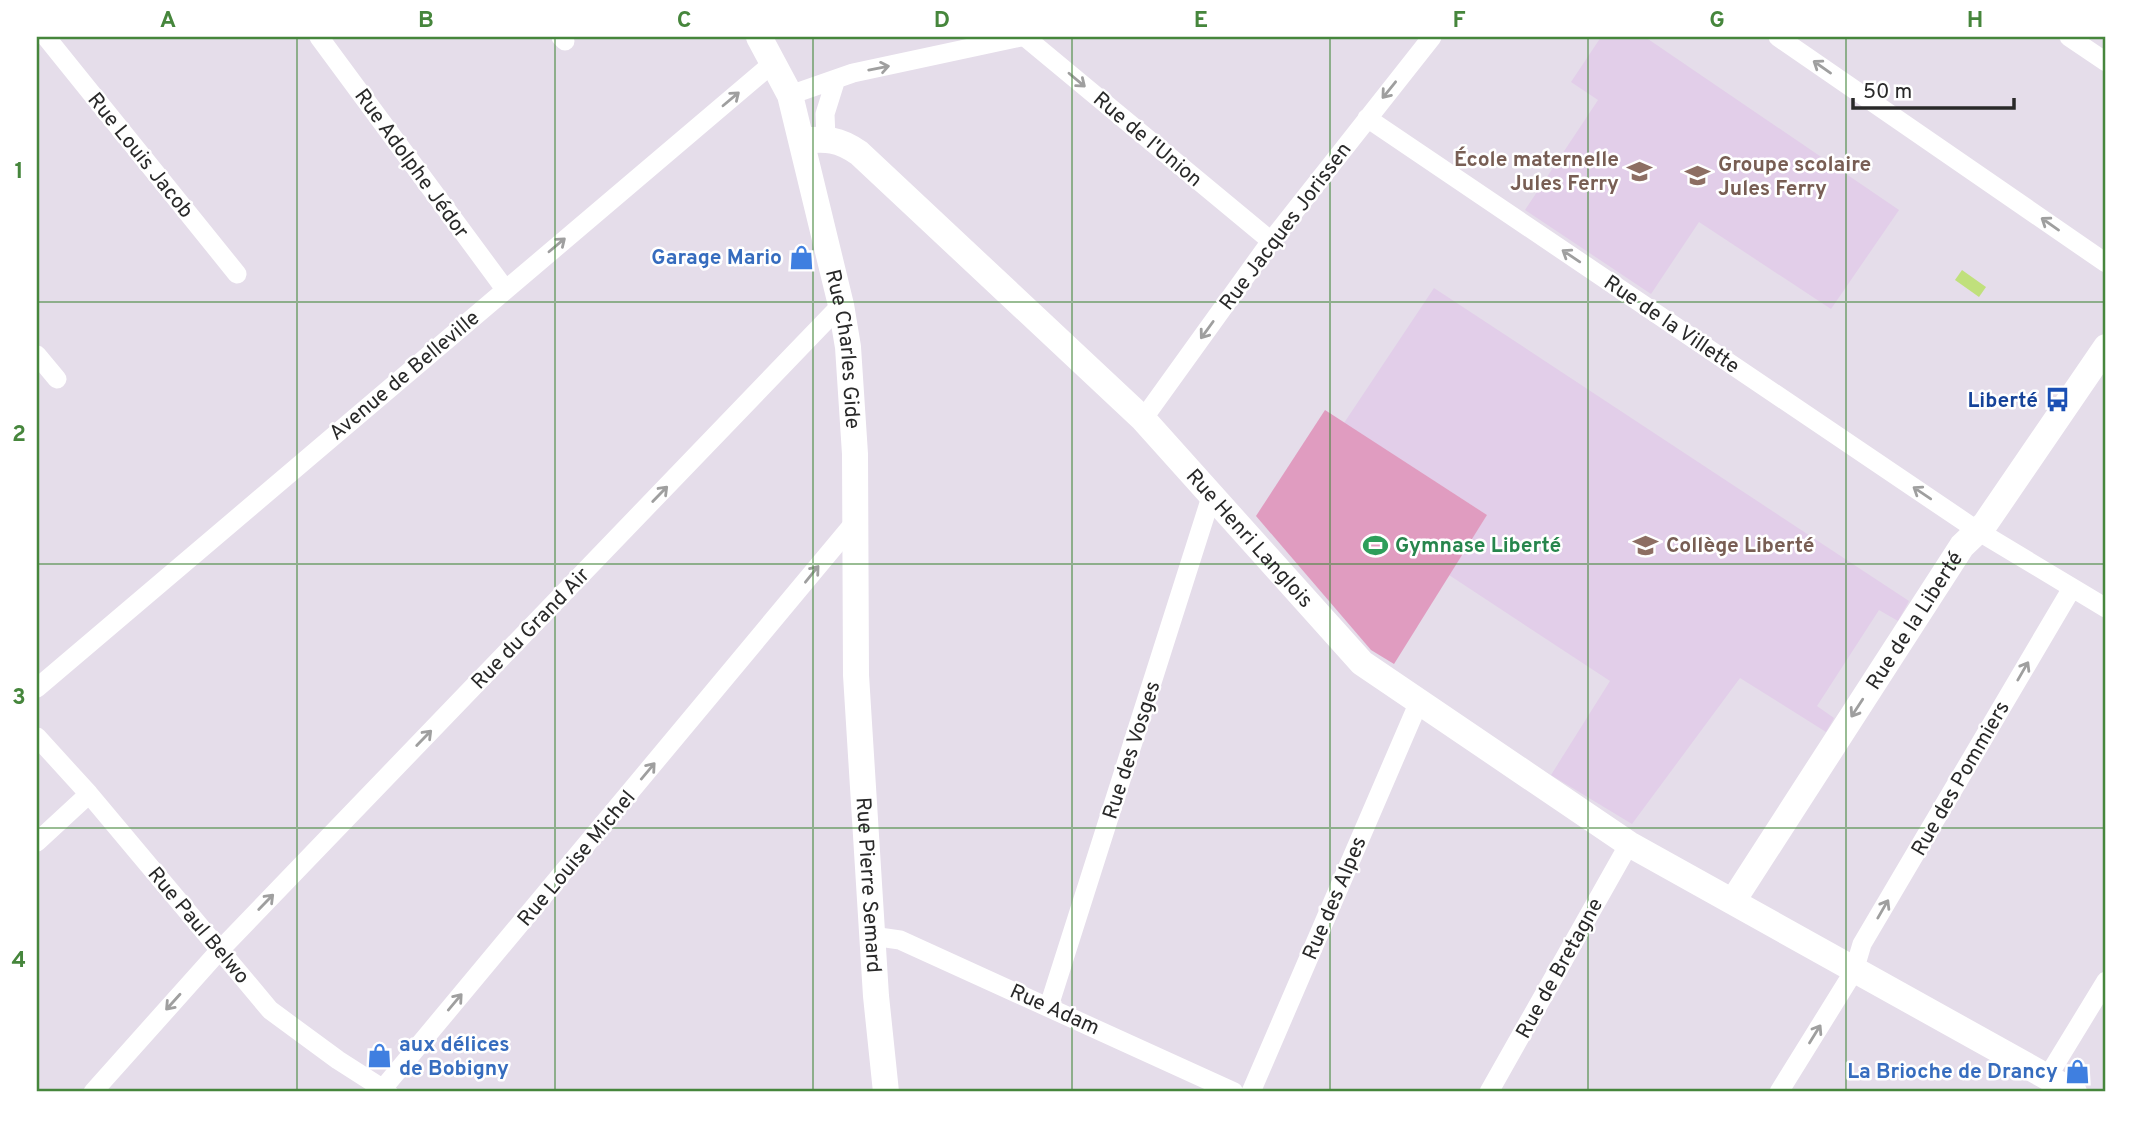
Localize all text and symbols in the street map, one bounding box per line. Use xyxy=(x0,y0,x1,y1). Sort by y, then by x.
text: A xyxy=(160,7,176,36)
text: B xyxy=(418,7,434,36)
text: C xyxy=(677,7,691,36)
text: D xyxy=(934,7,950,36)
text: E xyxy=(1194,7,1208,36)
text: F xyxy=(1452,7,1466,36)
text: G xyxy=(1709,7,1725,36)
text: H xyxy=(1967,7,1983,36)
one-way arrow xyxy=(1813,60,1832,74)
one-way arrow xyxy=(867,61,890,74)
scale bar xyxy=(1853,66,2014,110)
one-way arrow xyxy=(1068,72,1086,88)
text: 50 m xyxy=(1863,79,1912,106)
one-way arrow xyxy=(1382,80,1397,98)
street label: Rue Adolphe Jédor xyxy=(347,84,474,244)
street label: Rue de l'Union xyxy=(1087,87,1207,194)
street label: Rue Louis Jacob xyxy=(81,88,199,224)
one-way arrow xyxy=(722,91,740,107)
street label: Rue Jacques Jorissen xyxy=(1214,137,1358,316)
place label: École maternelle Jules Ferry xyxy=(1454,146,1619,198)
place label: Groupe scolaire Jules Ferry xyxy=(1718,152,1871,203)
school or university icon: École maternelle Jules Ferry xyxy=(1625,157,1653,185)
text: 1 xyxy=(14,158,24,187)
school or university icon: Groupe scolaire Jules Ferry xyxy=(1684,162,1712,190)
one-way arrow xyxy=(2041,217,2060,231)
one-way arrow xyxy=(548,237,566,253)
shop icon: Garage Mario xyxy=(788,243,816,271)
place label: Garage Mario xyxy=(651,245,782,272)
one-way arrow xyxy=(1562,249,1581,263)
street label: Rue Charles Gide xyxy=(818,267,865,430)
street label: Rue de la Villette xyxy=(1598,270,1744,381)
street label: Avenue de Belleville xyxy=(324,305,486,447)
one-way arrow xyxy=(1200,320,1215,339)
bus stop icon: Liberté xyxy=(2044,386,2072,414)
place label: Liberté xyxy=(1967,388,2038,415)
text: 2 xyxy=(12,421,26,450)
street label: Rue Henri Langlois xyxy=(1179,464,1318,614)
one-way arrow xyxy=(652,485,669,502)
one-way arrow xyxy=(1913,486,1932,500)
sports icon: Gymnase Liberté xyxy=(1361,531,1389,559)
school or university icon: Collège Liberté xyxy=(1632,531,1660,559)
place label: Gymnase Liberté xyxy=(1395,533,1561,560)
place label: Collège Liberté xyxy=(1666,533,1815,560)
street label: Rue de la Liberté xyxy=(1861,547,1970,695)
street label: Rue du Grand Air xyxy=(466,562,596,696)
one-way arrow xyxy=(805,565,820,583)
one-way arrow xyxy=(2016,661,2030,681)
street label: Rue des Vosges xyxy=(1097,678,1168,823)
text: 3 xyxy=(12,684,26,713)
street label: Rue des Pommiers xyxy=(1906,696,2017,861)
one-way arrow xyxy=(1849,698,1864,717)
one-way arrow xyxy=(416,730,433,747)
one-way arrow xyxy=(640,763,656,781)
street label: Rue Louise Michel xyxy=(512,785,642,933)
street label: Rue Pierre Semard xyxy=(849,796,887,974)
street label: Rue des Alpes xyxy=(1297,833,1373,964)
street label: Rue Paul Belwo xyxy=(141,862,255,990)
one-way arrow xyxy=(258,894,275,911)
street label: Rue de Bretagne xyxy=(1511,894,1610,1044)
one-way arrow xyxy=(1876,900,1890,920)
text: 4 xyxy=(12,947,26,976)
street label: Rue Adam xyxy=(1005,979,1104,1042)
one-way arrow xyxy=(165,993,181,1011)
one-way arrow xyxy=(447,994,463,1012)
one-way arrow xyxy=(1809,1025,1823,1045)
place label: aux délices de Bobigny xyxy=(399,1032,510,1083)
shop icon: aux délices de Bobigny xyxy=(365,1042,393,1070)
shop icon: La Brioche de Drancy xyxy=(2064,1057,2092,1085)
place label: La Brioche de Drancy xyxy=(1847,1059,2058,1086)

